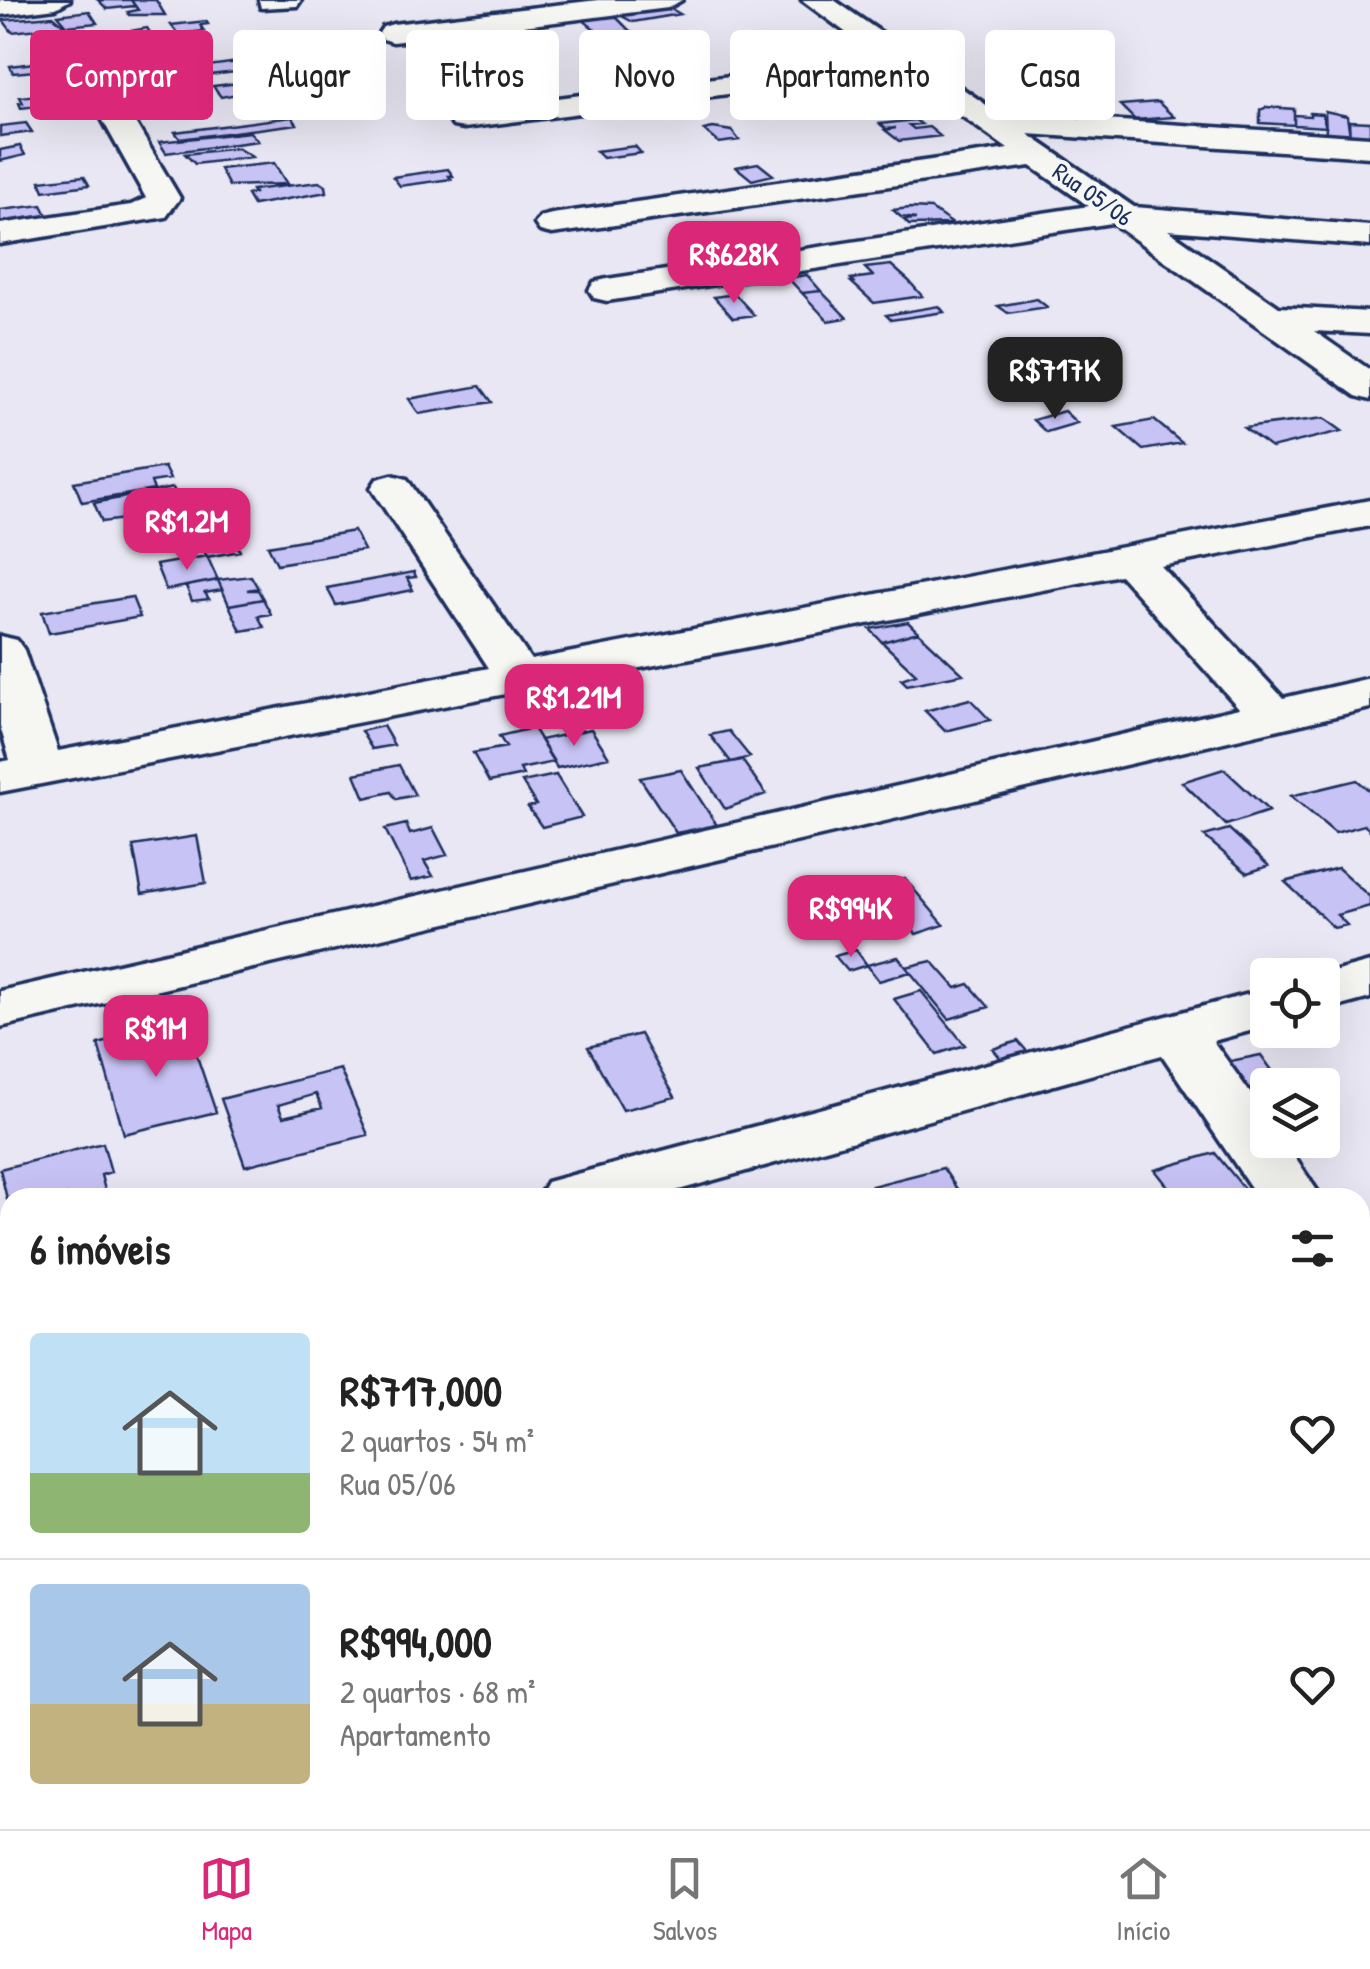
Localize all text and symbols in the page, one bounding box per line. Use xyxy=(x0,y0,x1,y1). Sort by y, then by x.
chip: Comprar xyxy=(30,30,213,120)
chip: Alugar xyxy=(233,30,386,120)
chip: Filtros xyxy=(406,30,559,120)
chip: Novo xyxy=(579,30,710,120)
chip: Apartamento xyxy=(730,30,965,120)
chip: Casa xyxy=(985,30,1115,120)
street label: Rua 05/06 xyxy=(1046,154,1140,234)
pin: R$628K xyxy=(653,221,815,306)
text: R$628K xyxy=(689,232,779,275)
pin: R$717K xyxy=(974,337,1136,422)
text: R$717K xyxy=(1010,348,1100,391)
pin: R$1.2M xyxy=(106,488,268,573)
text: R$1.2M xyxy=(145,499,229,542)
pin: R$1.21M xyxy=(482,664,666,749)
text: R$1.21M xyxy=(527,675,621,718)
pin: R$994K xyxy=(770,875,932,960)
text: R$994K xyxy=(810,886,892,929)
map controls xyxy=(1250,958,1340,1158)
button: locate xyxy=(1250,958,1340,1048)
pin: R$1M xyxy=(97,995,215,1080)
text: R$1M xyxy=(125,1006,187,1049)
button: layers xyxy=(1250,1068,1340,1158)
text: 6 imóveis xyxy=(30,1220,170,1277)
icon: filters xyxy=(1285,1221,1340,1276)
text: R$717,000 xyxy=(340,1362,502,1419)
icon: home xyxy=(110,1373,230,1493)
icon: heart xyxy=(1285,1406,1340,1461)
text: 2 quartos · 54 m² xyxy=(340,1419,534,1462)
text: Rua 05/06 xyxy=(340,1462,456,1505)
text: R$994,000 xyxy=(340,1613,492,1670)
icon: home xyxy=(110,1624,230,1744)
icon: heart xyxy=(1285,1657,1340,1712)
text: 2 quartos · 68 m² xyxy=(340,1670,535,1713)
text: Apartamento xyxy=(340,1713,491,1756)
tab: Mapa xyxy=(199,1851,254,1949)
tab: Salvos xyxy=(653,1851,717,1949)
tab: Início xyxy=(1116,1851,1171,1949)

